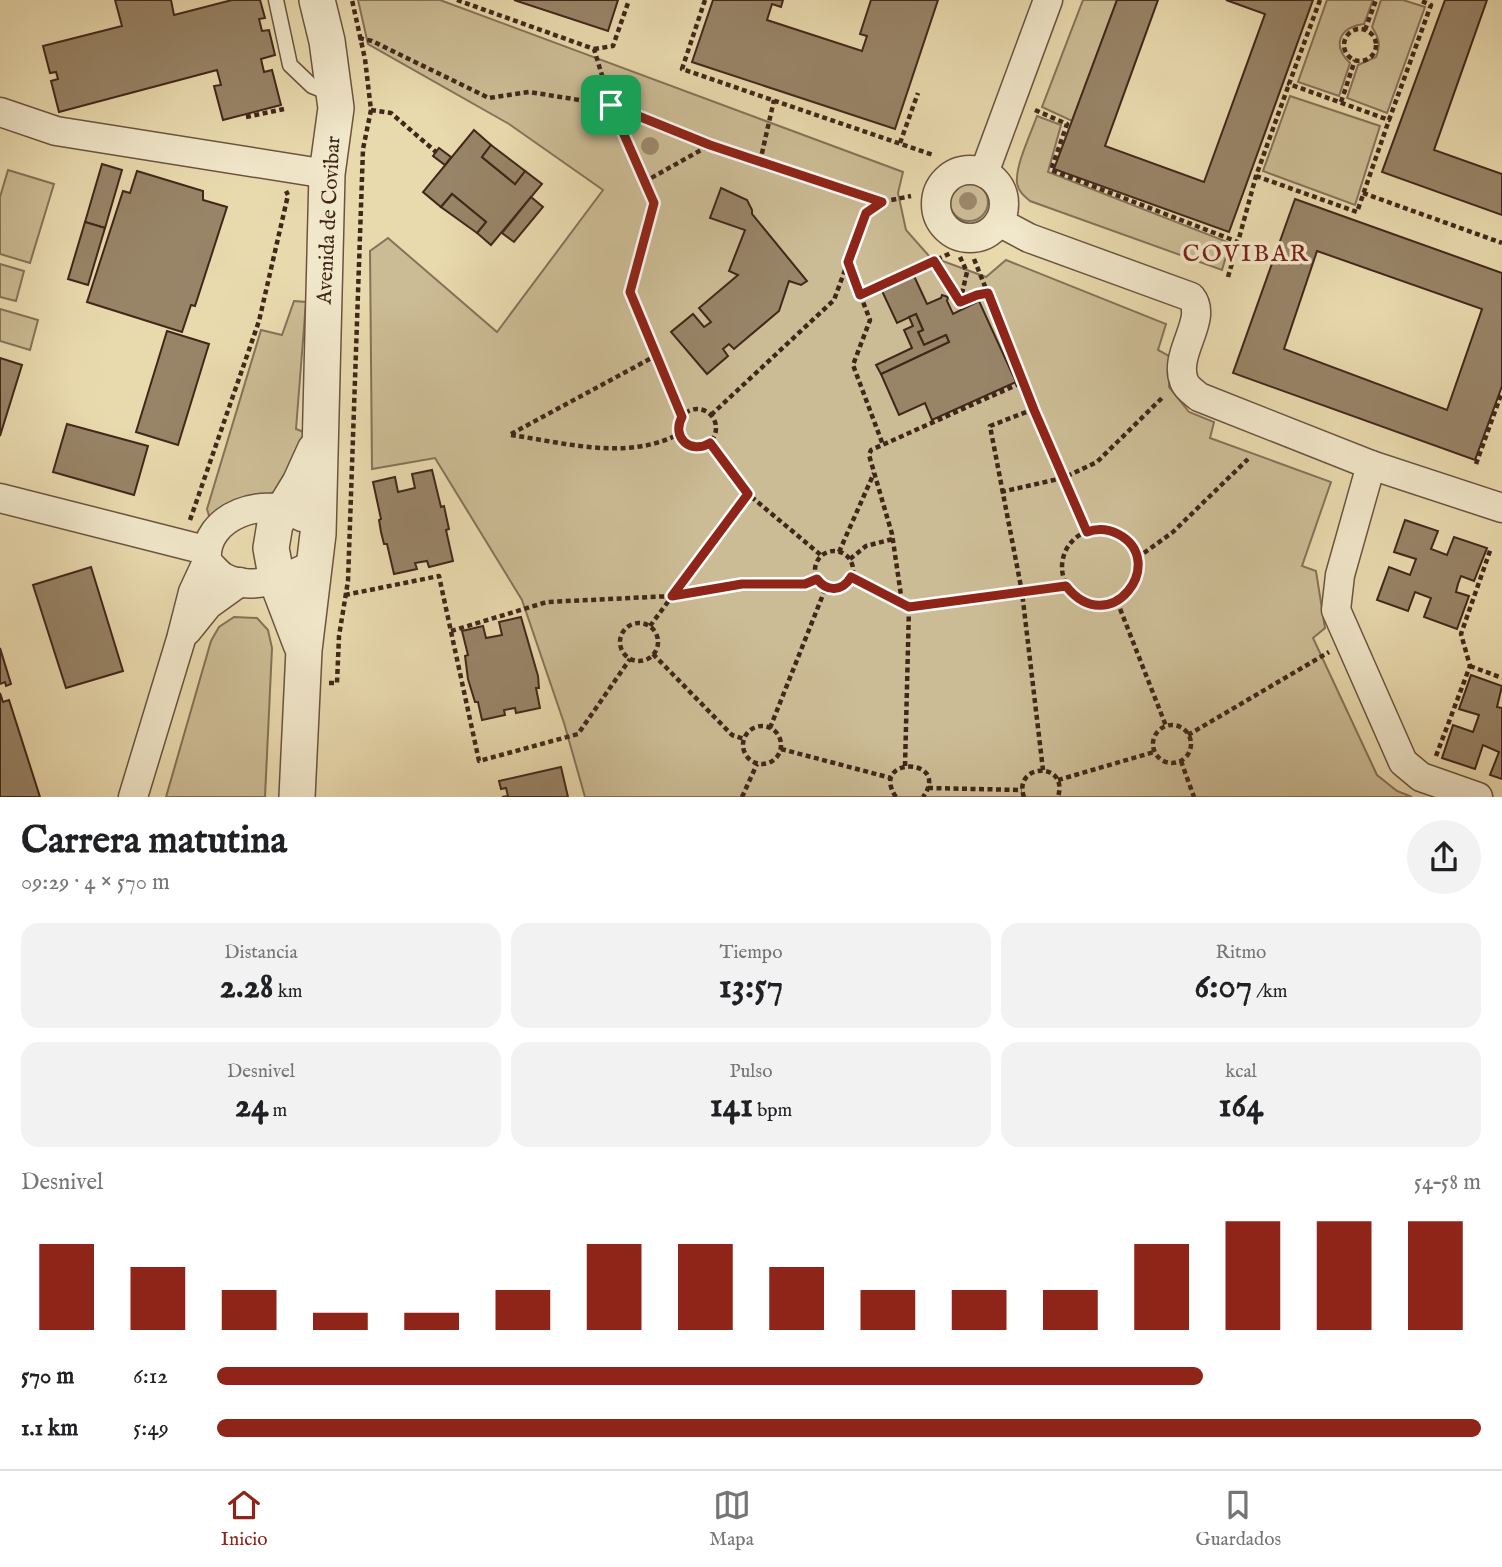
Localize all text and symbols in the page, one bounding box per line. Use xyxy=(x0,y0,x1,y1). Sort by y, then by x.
pin xyxy=(581,75,641,135)
icon: arrive xyxy=(592,86,630,124)
street label: Avenida de Covibar xyxy=(312,135,347,306)
district label: COVIBAR xyxy=(1182,239,1310,270)
text: Carrera matutina xyxy=(21,818,287,866)
button: share xyxy=(1407,820,1481,894)
text: 09:29 · 4 × 570 m xyxy=(21,868,170,897)
text: Distancia xyxy=(224,941,298,965)
text: Tiempo xyxy=(720,941,782,965)
text: Ritmo xyxy=(1216,941,1266,965)
text: 2.28 xyxy=(219,965,274,1010)
text: 13:57 xyxy=(719,965,783,1010)
text: 6:07 xyxy=(1194,965,1252,1010)
text: km xyxy=(274,980,303,1004)
text: /km xyxy=(1252,980,1288,1004)
text: Desnivel xyxy=(227,1060,295,1084)
text: Pulso xyxy=(730,1060,772,1084)
text: kcal xyxy=(1225,1060,1257,1084)
text: 24 xyxy=(235,1084,268,1129)
text: 141 xyxy=(710,1084,753,1129)
text: 164 xyxy=(1219,1084,1263,1129)
text: m xyxy=(268,1099,287,1123)
text: bpm xyxy=(753,1099,792,1123)
text: Desnivel xyxy=(21,1168,103,1197)
text: 54–58 m xyxy=(1414,1168,1481,1197)
text: 570 m xyxy=(21,1362,74,1391)
text: 6:12 xyxy=(133,1362,168,1391)
text: 1.1 km xyxy=(21,1414,78,1443)
text: 5:49 xyxy=(133,1414,169,1443)
tab: Inicio xyxy=(221,1486,268,1552)
tab: Mapa xyxy=(709,1486,754,1552)
tab: Guardados xyxy=(1196,1486,1281,1552)

